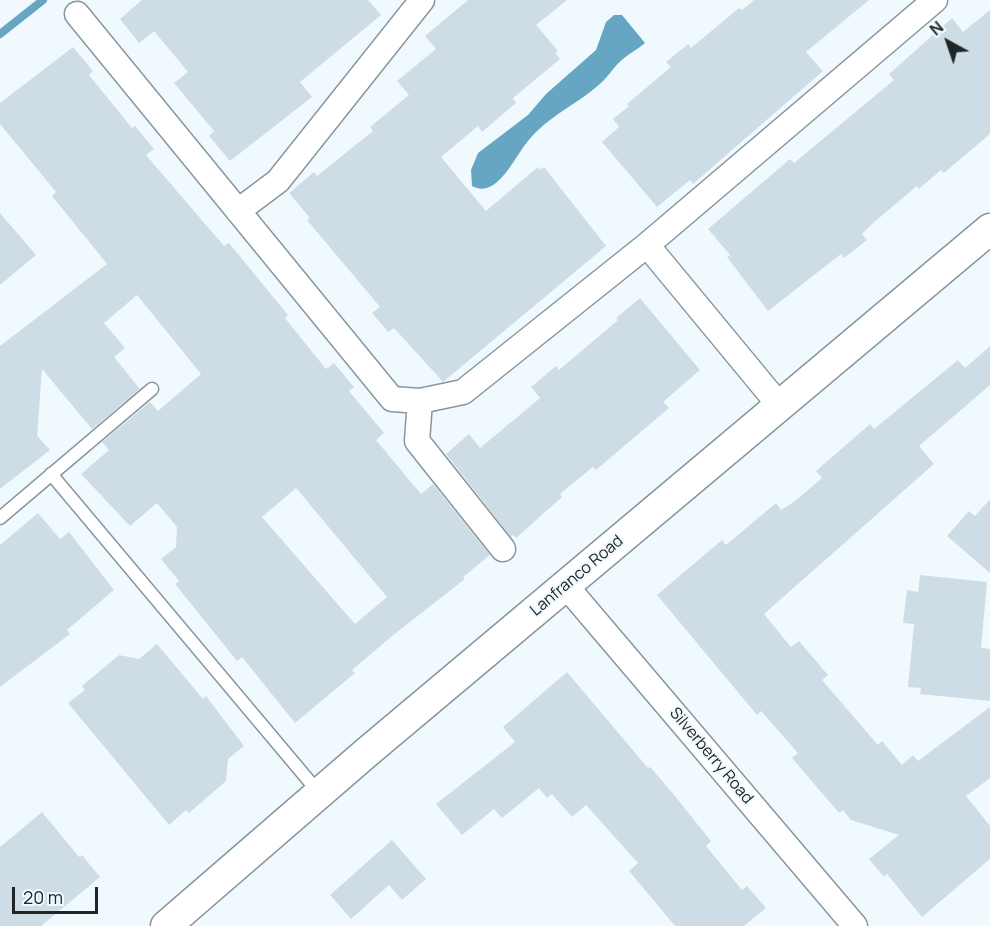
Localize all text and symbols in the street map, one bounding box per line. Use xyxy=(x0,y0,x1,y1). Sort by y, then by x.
north arrow xyxy=(918,12,978,72)
text: N xyxy=(925,16,948,40)
street label: Lanfranco Road xyxy=(527,532,627,620)
street label: Silverberry Road xyxy=(665,704,757,808)
scale bar xyxy=(15,875,100,913)
text: 20 m xyxy=(23,885,63,909)

